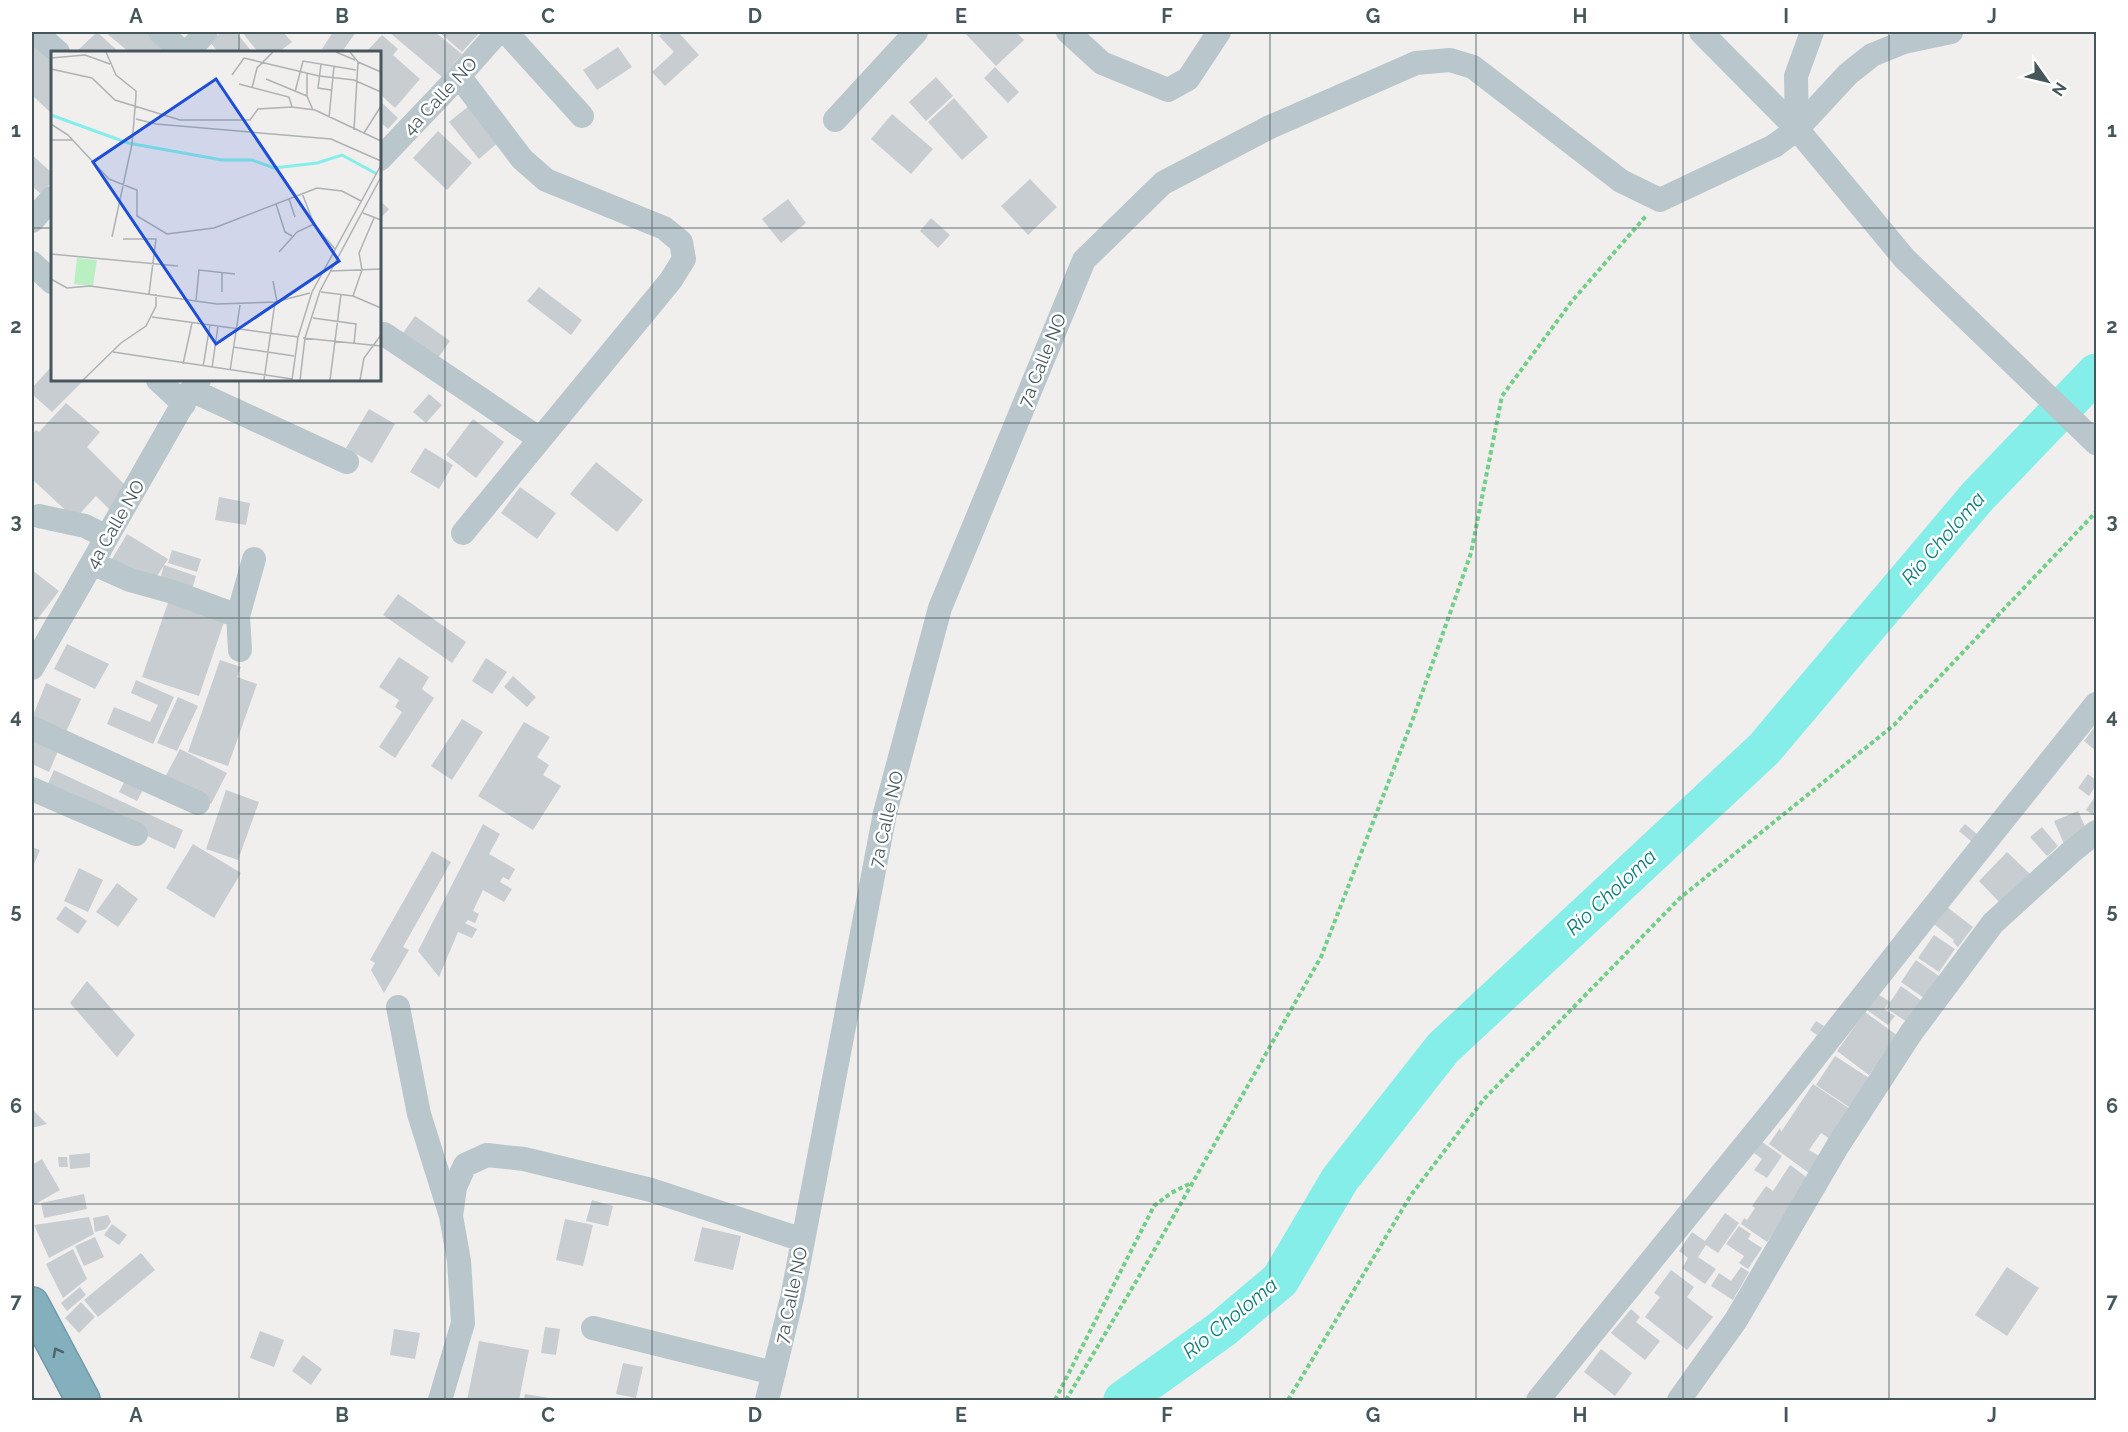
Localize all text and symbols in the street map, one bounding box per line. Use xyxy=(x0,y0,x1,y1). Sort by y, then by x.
text: A xyxy=(129,4,143,28)
text: B xyxy=(335,4,349,28)
text: C xyxy=(541,4,555,28)
text: D xyxy=(748,4,762,28)
text: E xyxy=(955,4,967,28)
text: F xyxy=(1161,4,1173,28)
text: G xyxy=(1366,4,1380,28)
text: H xyxy=(1573,4,1587,28)
text: I xyxy=(1783,4,1789,28)
text: J xyxy=(1987,4,1997,28)
inset map xyxy=(51,51,381,381)
north arrow xyxy=(2017,51,2077,111)
street label: 4a Calle NO xyxy=(399,53,481,139)
text: N xyxy=(2048,79,2070,99)
text: 1 xyxy=(11,118,21,142)
text: 1 xyxy=(2107,118,2117,142)
street label: 7a Calle NO xyxy=(1014,310,1070,410)
text: 2 xyxy=(10,314,22,338)
text: 2 xyxy=(2106,314,2118,338)
street label: 4a Calle NO xyxy=(81,476,149,572)
water label: Río Choloma xyxy=(1896,487,1990,589)
text: 3 xyxy=(10,509,22,533)
text: 3 xyxy=(2106,509,2118,533)
text: 4 xyxy=(10,704,22,728)
text: 4 xyxy=(2106,704,2118,728)
street label: 7a Calle NO xyxy=(865,769,907,869)
water label: Río Choloma xyxy=(1561,844,1661,940)
text: 5 xyxy=(10,899,22,923)
text: 5 xyxy=(2106,899,2118,923)
text: 6 xyxy=(10,1094,22,1118)
text: 6 xyxy=(2106,1094,2118,1118)
street label: 7a Calle NO xyxy=(770,1245,812,1345)
water label: Río Choloma xyxy=(1178,1272,1282,1364)
text: 7 xyxy=(10,1289,22,1313)
text: 7 xyxy=(2106,1289,2118,1313)
one-way arrow xyxy=(53,1348,64,1358)
text: A xyxy=(129,1403,143,1427)
text: B xyxy=(335,1403,349,1427)
text: C xyxy=(541,1403,555,1427)
text: D xyxy=(748,1403,762,1427)
text: E xyxy=(955,1403,967,1427)
text: F xyxy=(1161,1403,1173,1427)
text: G xyxy=(1366,1403,1380,1427)
text: H xyxy=(1573,1403,1587,1427)
text: I xyxy=(1783,1403,1789,1427)
text: J xyxy=(1987,1403,1997,1427)

